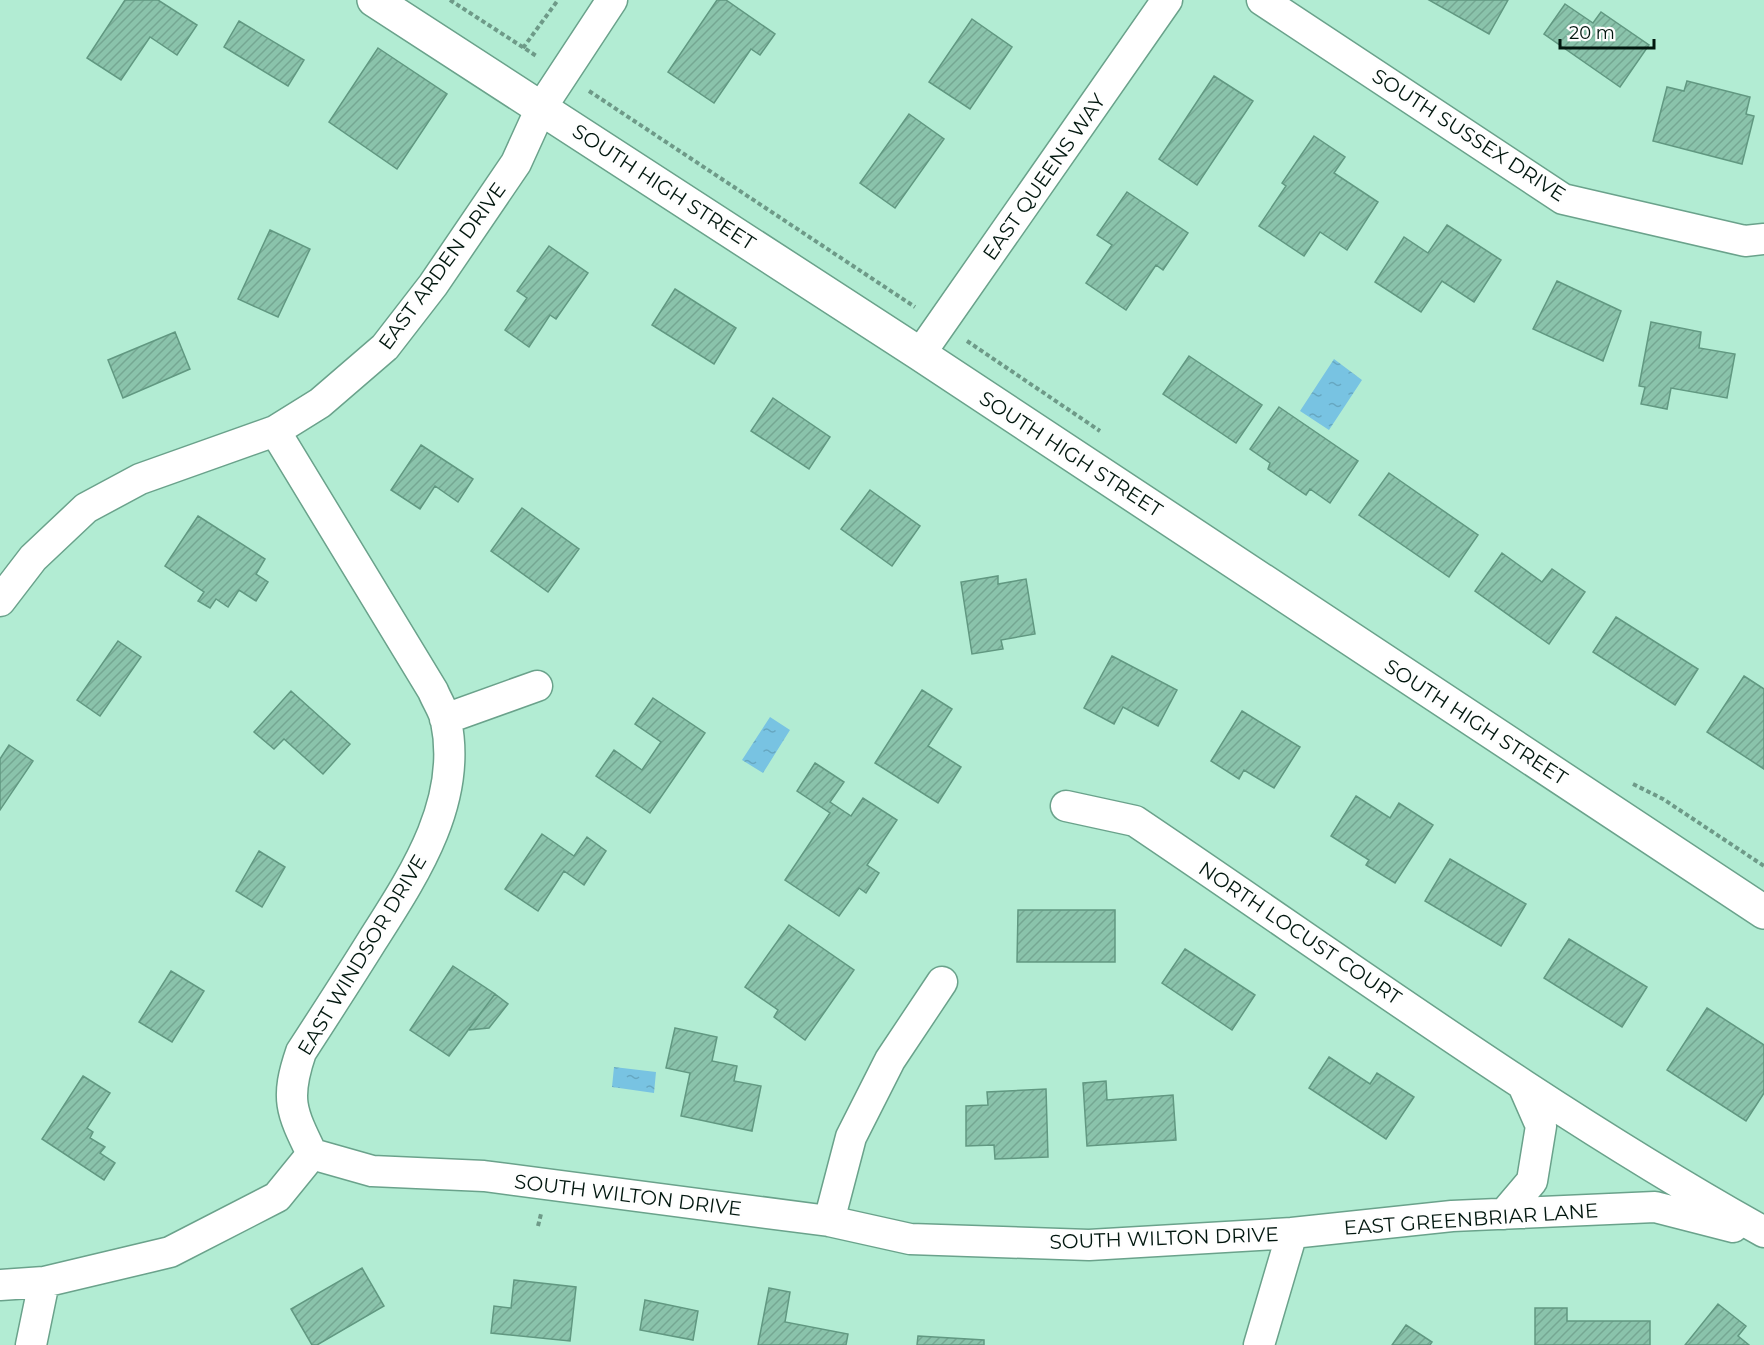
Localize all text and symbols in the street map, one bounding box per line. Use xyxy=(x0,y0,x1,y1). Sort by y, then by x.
scale bar xyxy=(1560,12,1654,50)
text: 20 m xyxy=(1569,22,1615,44)
street label: SOUTH SUSSEX DRIVE xyxy=(1368,63,1570,207)
street label: EAST QUEENS WAY xyxy=(978,89,1111,265)
street label: SOUTH HIGH STREET xyxy=(568,119,760,255)
street label: EAST ARDEN DRIVE xyxy=(373,178,511,354)
street label: SOUTH HIGH STREET xyxy=(975,386,1167,522)
street label: SOUTH HIGH STREET xyxy=(1380,654,1572,790)
street label: EAST WINDSOR DRIVE xyxy=(293,850,431,1060)
street label: NORTH LOCUST COURT xyxy=(1194,856,1406,1010)
street label: SOUTH WILTON DRIVE xyxy=(513,1169,743,1221)
street label: EAST GREENBRIAR LANE xyxy=(1343,1198,1599,1240)
street label: SOUTH WILTON DRIVE xyxy=(1049,1222,1279,1254)

